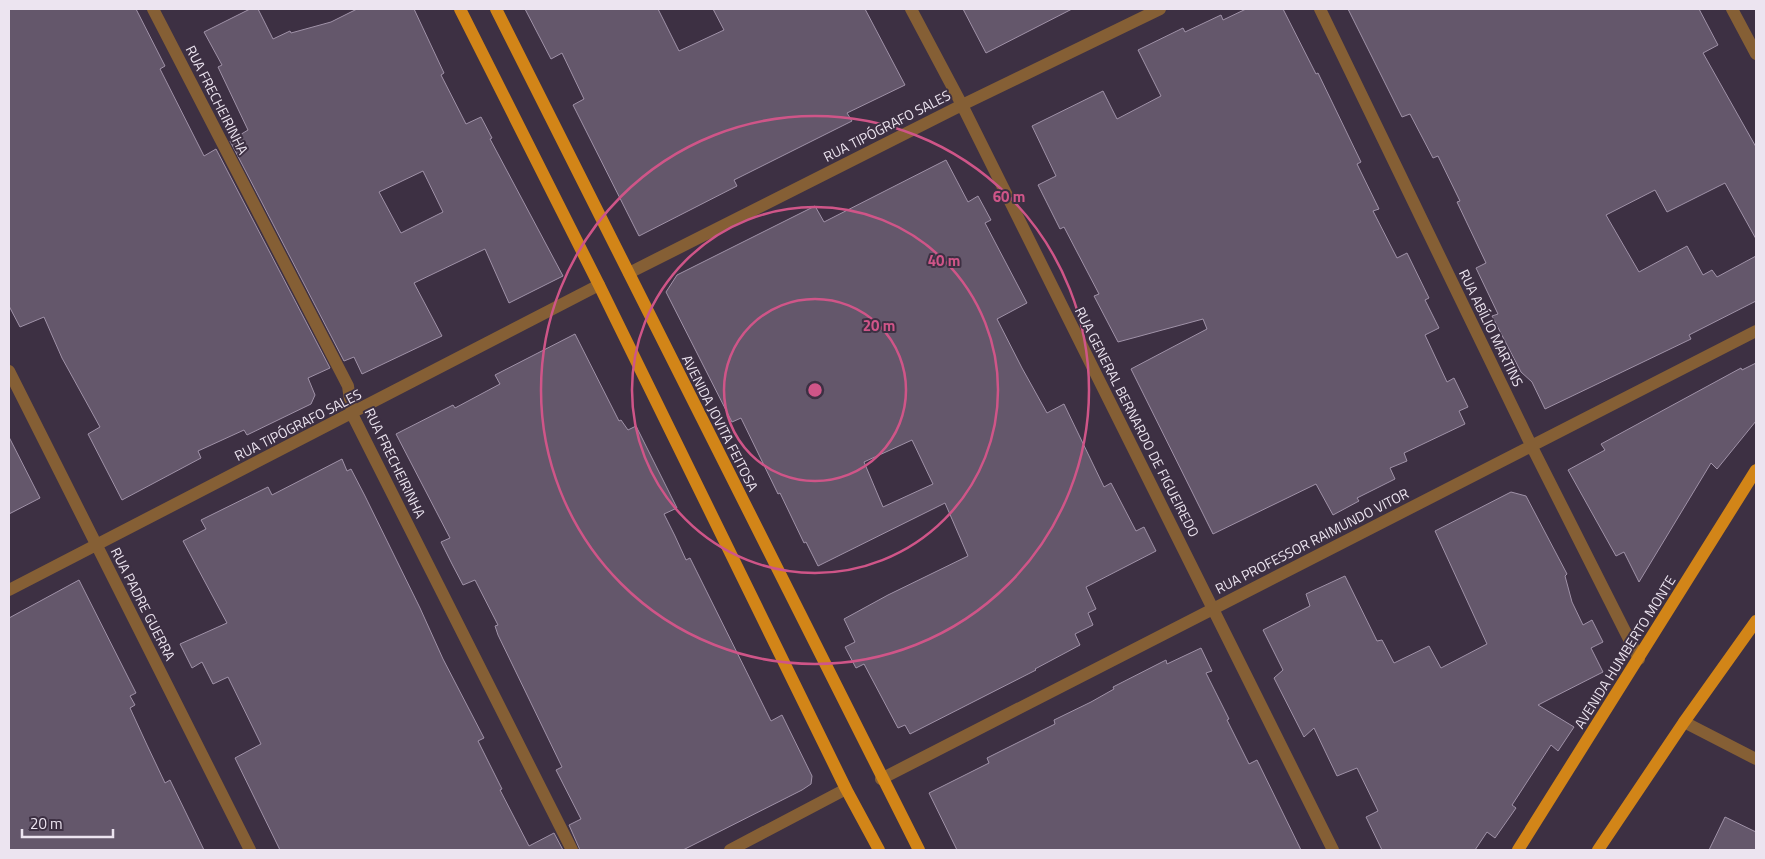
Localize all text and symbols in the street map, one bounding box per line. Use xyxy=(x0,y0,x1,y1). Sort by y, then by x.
street label: RUA FRECHEIRINHA xyxy=(181,41,254,159)
street label: RUA TIPÓGRAFO SALES xyxy=(820,84,954,167)
text: 60 m xyxy=(993,185,1025,208)
text: 40 m xyxy=(928,249,960,272)
street label: RUA ABÍLIO MARTINS xyxy=(1454,266,1529,390)
street label: RUA GENERAL BERNARDO DE FIGUEIREDO xyxy=(1070,303,1205,541)
text: 20 m xyxy=(863,314,895,337)
street label: AVENIDA JOVITA FEITOSA xyxy=(677,351,764,495)
centre of rings xyxy=(806,381,824,399)
street label: RUA TIPÓGRAFO SALES xyxy=(231,383,365,466)
street label: RUA FRECHEIRINHA xyxy=(360,404,432,522)
street label: RUA PROFESSOR RAIMUNDO VITOR xyxy=(1211,482,1412,599)
street label: RUA PADRE GUERRA xyxy=(106,544,181,665)
street label: AVENIDA HUMBERTO MONTE xyxy=(1569,571,1681,732)
scale bar xyxy=(22,806,114,838)
text: 20 m xyxy=(30,812,63,835)

